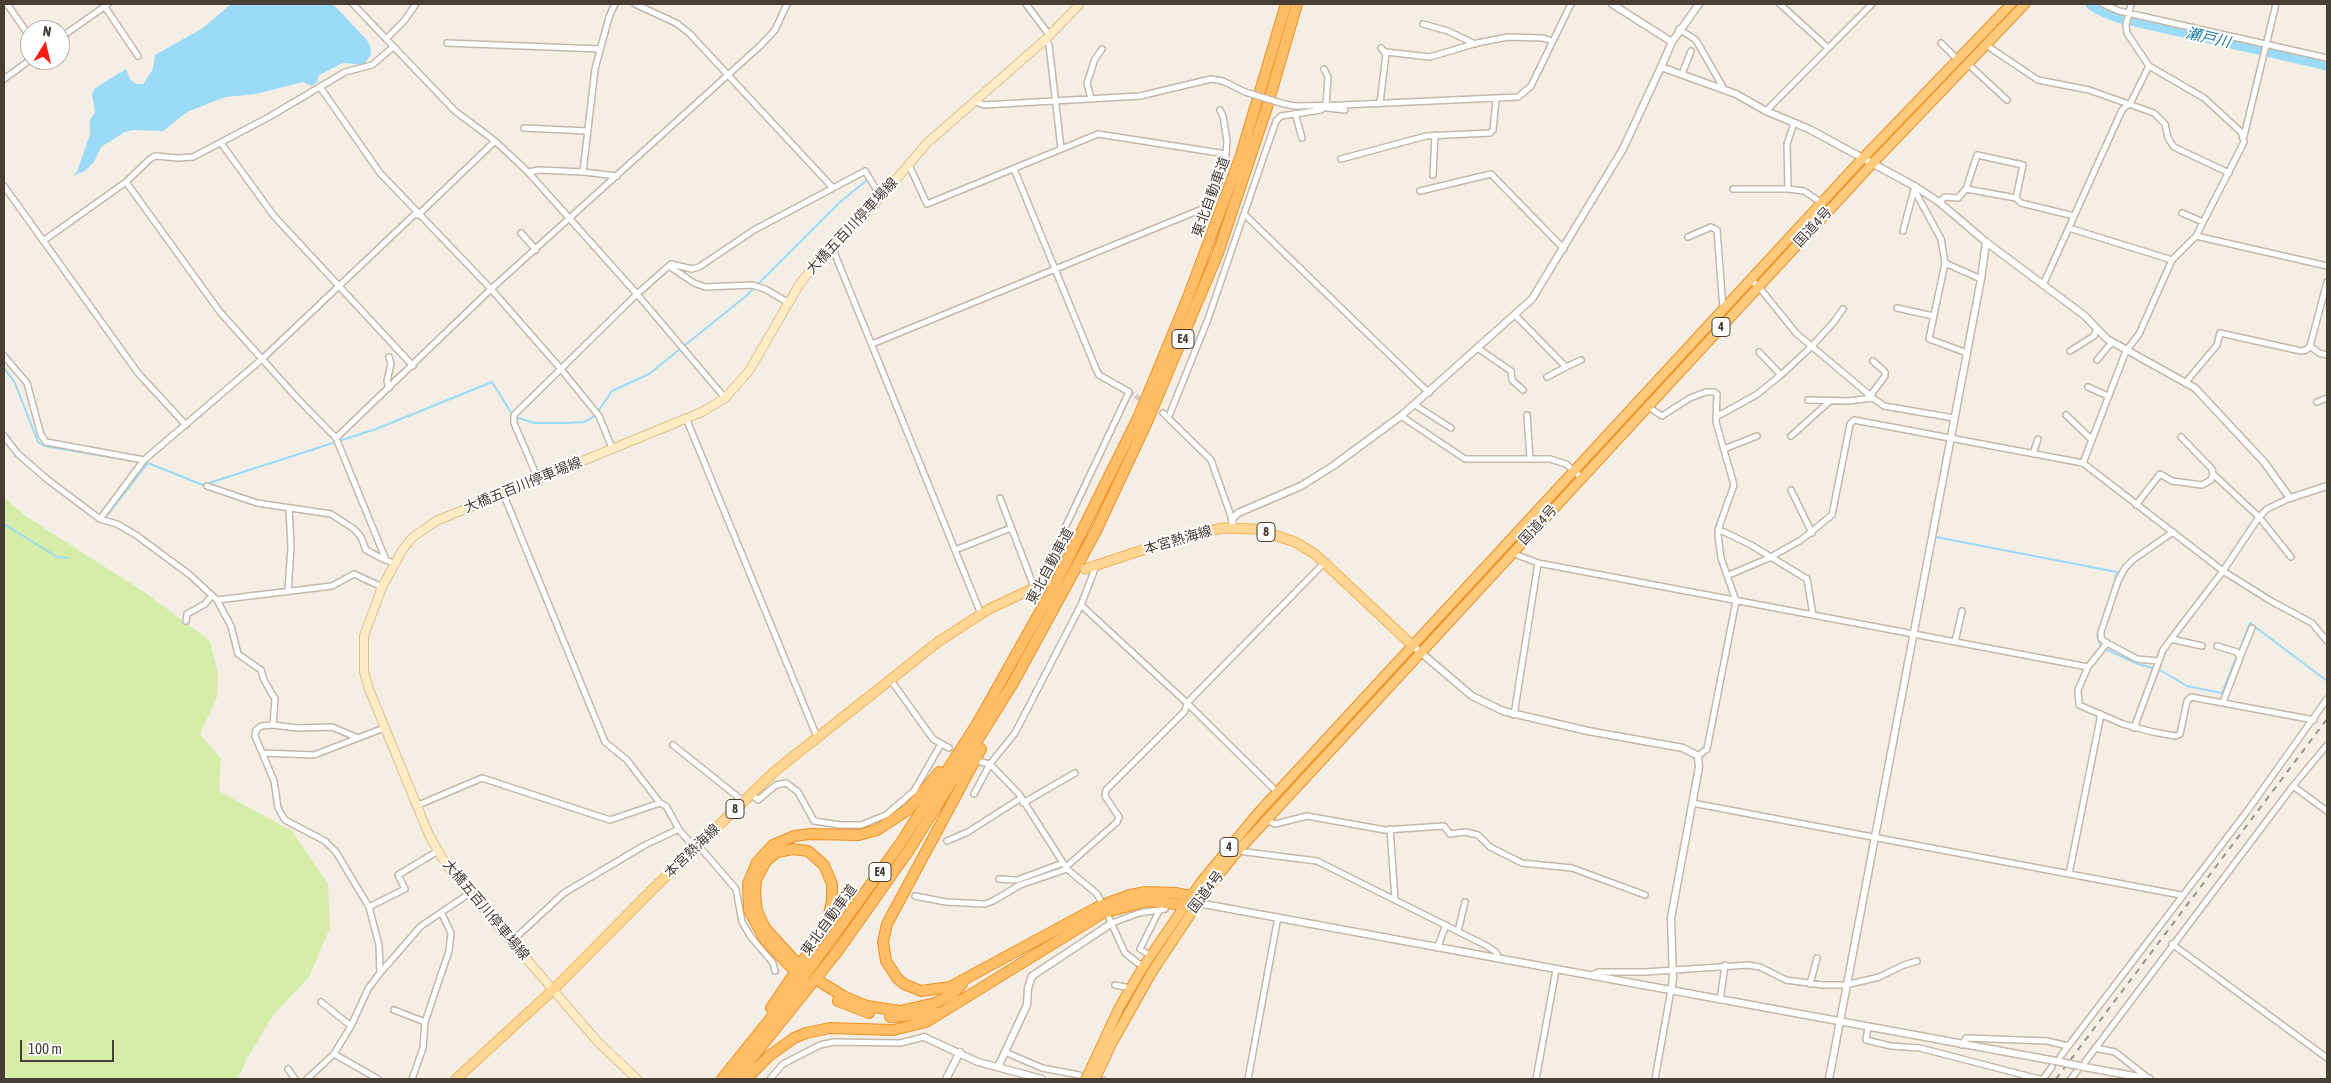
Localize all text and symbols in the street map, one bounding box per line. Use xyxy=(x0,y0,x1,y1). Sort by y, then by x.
north arrow xyxy=(20,20,70,70)
text: N xyxy=(42,23,53,40)
water label: 瀬戸川 xyxy=(2184,24,2232,52)
street label: 東北自動車道 xyxy=(1189,155,1233,239)
street label: 大橋五百川停車場線 xyxy=(803,174,901,278)
street label: 国道4号 xyxy=(1790,204,1836,250)
road number: 4 xyxy=(1712,318,1730,337)
road number: E4 xyxy=(1172,329,1194,348)
street label: 大橋五百川停車場線 xyxy=(461,454,585,516)
street label: 国道4号 xyxy=(1515,502,1561,548)
street label: 本宮熱海線 xyxy=(1142,522,1214,558)
road number: 8 xyxy=(1257,522,1275,542)
street label: 東北自動車道 xyxy=(1023,525,1077,607)
road number: 8 xyxy=(726,800,744,819)
street label: 本宮熱海線 xyxy=(661,821,723,881)
road number: 4 xyxy=(1220,838,1238,856)
street label: 大橋五百川停車場線 xyxy=(439,856,533,964)
road number: E4 xyxy=(869,862,891,882)
street label: 国道4号 xyxy=(1185,868,1227,916)
street label: 東北自動車道 xyxy=(798,881,860,959)
scale bar xyxy=(22,1030,116,1062)
text: 100 m xyxy=(28,1040,62,1057)

